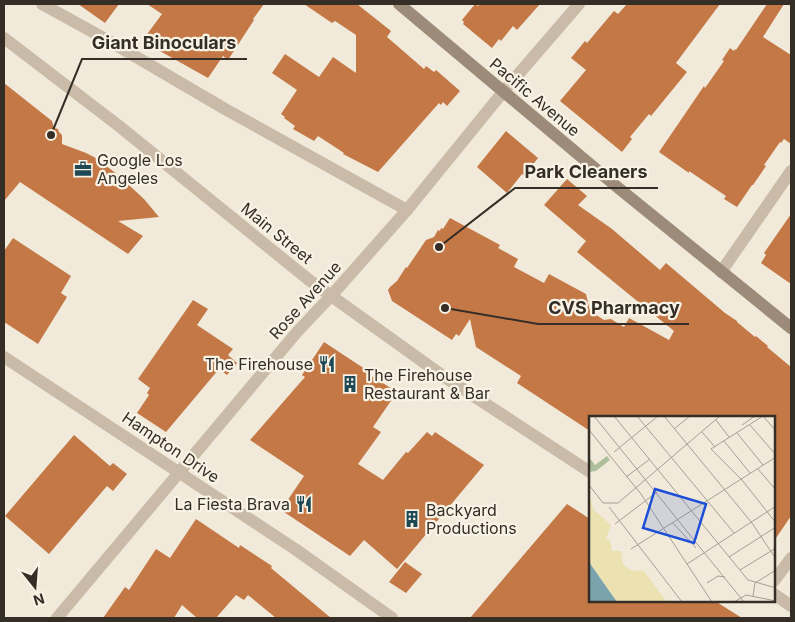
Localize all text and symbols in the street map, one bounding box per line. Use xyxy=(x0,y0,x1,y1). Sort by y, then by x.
callout: Giant Binoculars xyxy=(82,26,247,59)
text: Giant Binoculars xyxy=(92,32,236,53)
street label: Pacific Avenue xyxy=(486,53,584,141)
place label: Google Los Angeles xyxy=(97,150,183,188)
callout: Park Cleaners xyxy=(515,155,658,188)
office icon: Google Los Angeles xyxy=(73,159,93,179)
text: Park Cleaners xyxy=(524,161,648,182)
street label: Main Street xyxy=(237,198,317,268)
street label: Rose Avenue xyxy=(265,257,345,343)
callout: CVS Pharmacy xyxy=(538,291,689,324)
text: CVS Pharmacy xyxy=(548,297,680,318)
place label: The Firehouse xyxy=(205,354,313,374)
restaurant icon: The Firehouse xyxy=(317,354,337,374)
place label: The Firehouse Restaurant & Bar xyxy=(364,365,490,403)
building icon: The Firehouse Restaurant & Bar xyxy=(340,374,360,394)
street label: Hampton Drive xyxy=(119,407,223,487)
inset map xyxy=(589,416,775,602)
place label: La Fiesta Brava xyxy=(174,494,290,514)
restaurant icon: La Fiesta Brava xyxy=(294,494,314,514)
place label: Backyard Productions xyxy=(426,500,517,538)
building icon: Backyard Productions xyxy=(402,509,422,529)
north arrow xyxy=(10,562,60,612)
text: N xyxy=(31,590,47,610)

